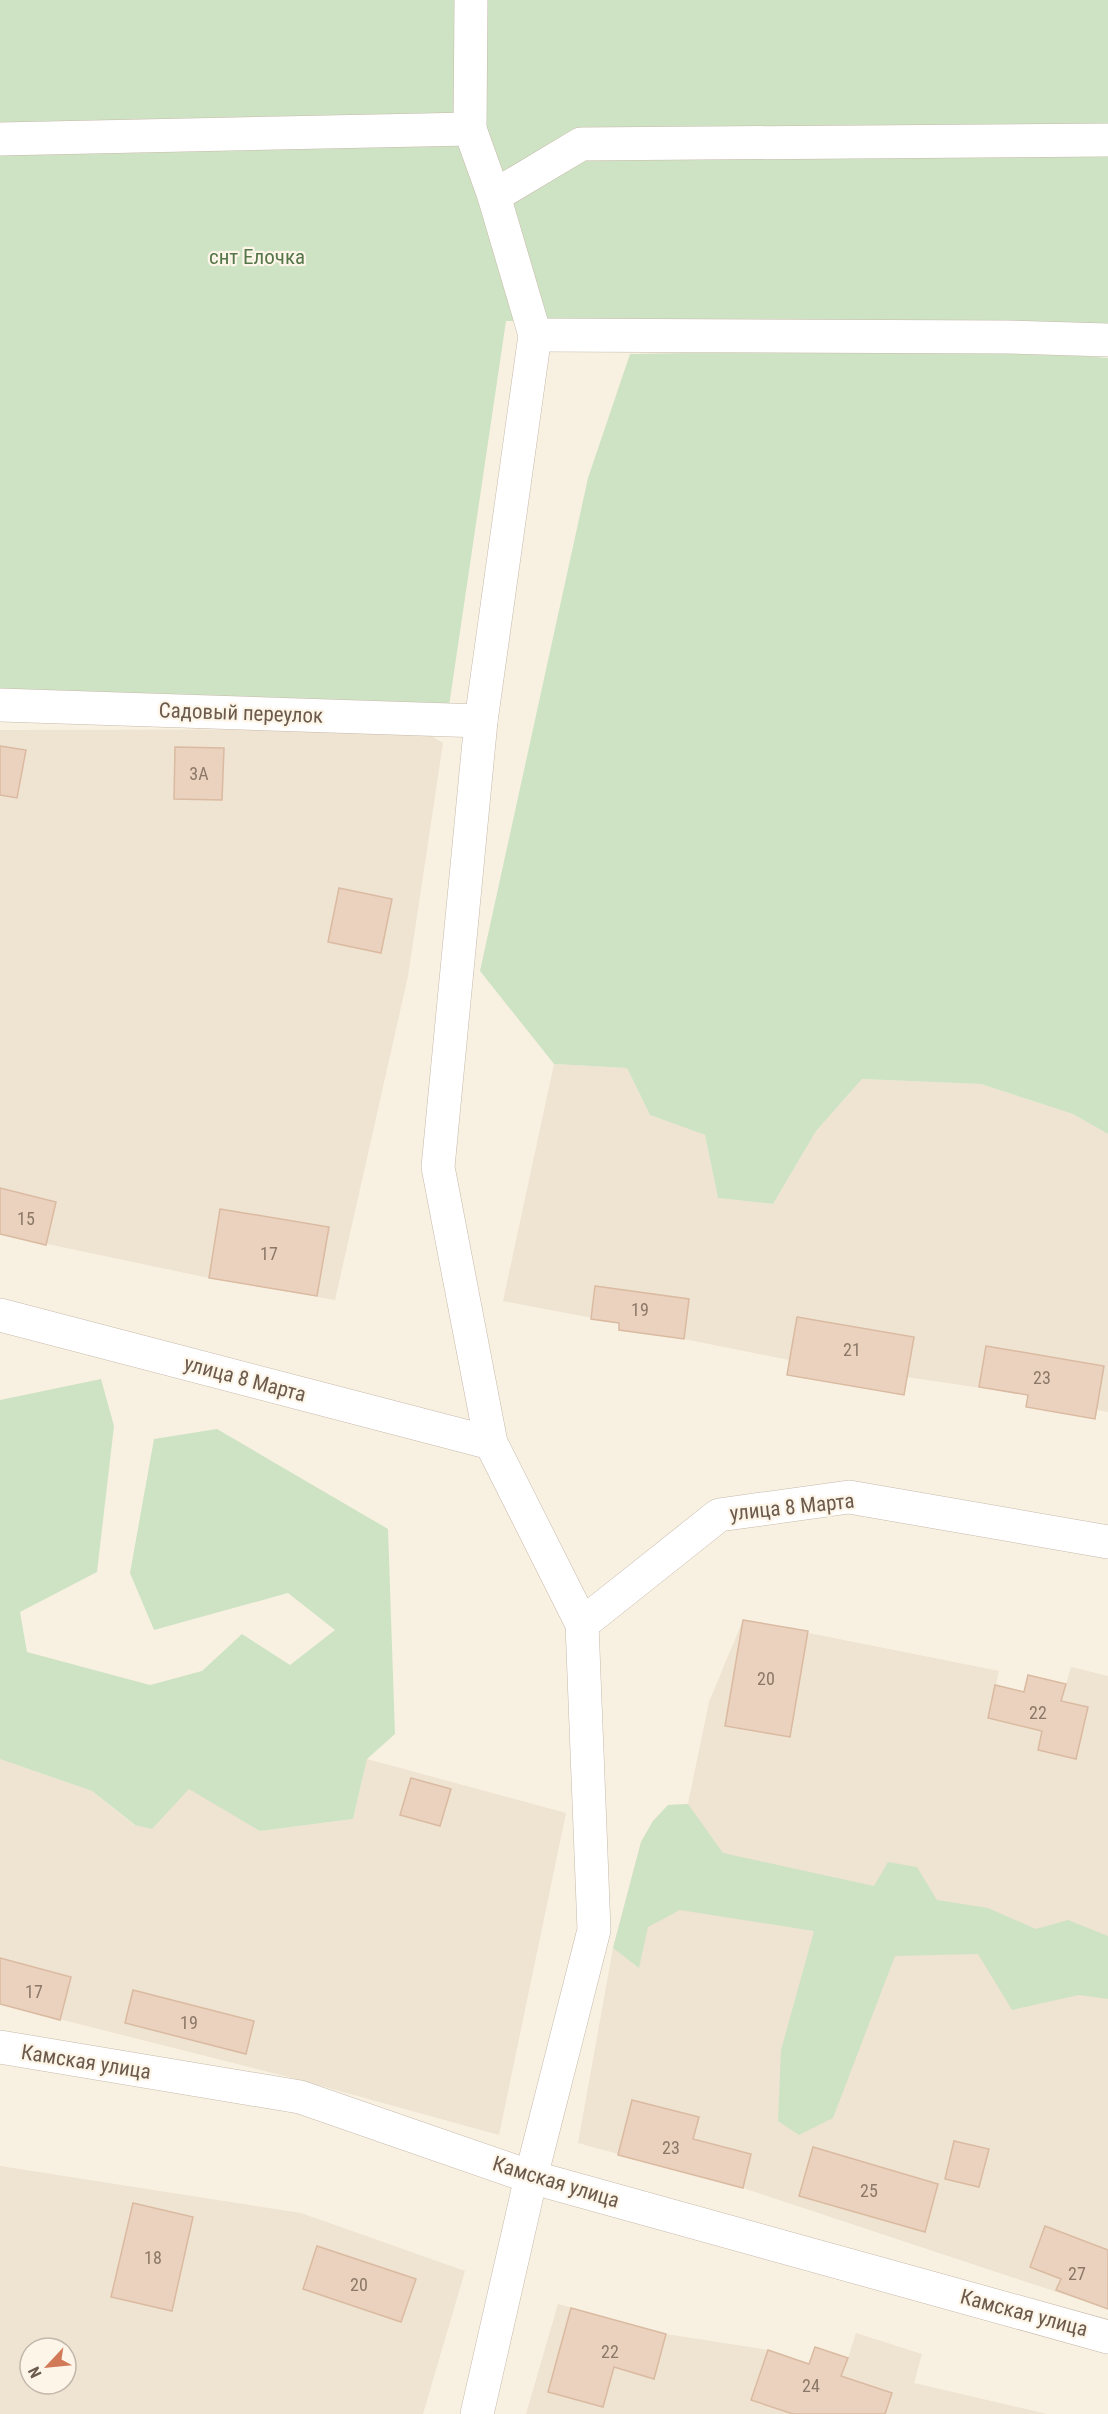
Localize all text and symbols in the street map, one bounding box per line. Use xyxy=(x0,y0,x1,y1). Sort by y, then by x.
park label: снт Елочка xyxy=(209,245,305,269)
street label: Садовый переулок xyxy=(158,698,324,728)
house number: 3А xyxy=(189,763,209,784)
house number: 15 xyxy=(17,1208,35,1229)
house number: 17 xyxy=(260,1243,278,1264)
house number: 19 xyxy=(631,1299,649,1320)
house number: 21 xyxy=(843,1339,861,1360)
street label: улица 8 Марта xyxy=(181,1351,309,1407)
house number: 23 xyxy=(1033,1367,1051,1388)
street label: улица 8 Марта xyxy=(729,1489,855,1525)
house number: 20 xyxy=(757,1668,775,1689)
house number: 22 xyxy=(1029,1702,1047,1723)
house number: 17 xyxy=(25,1981,43,2002)
house number: 19 xyxy=(180,2012,198,2033)
street label: Камская улица xyxy=(19,2040,153,2084)
house number: 23 xyxy=(662,2137,680,2158)
street label: Камская улица xyxy=(490,2151,622,2213)
house number: 25 xyxy=(860,2180,878,2201)
house number: 18 xyxy=(144,2247,162,2268)
house number: 27 xyxy=(1068,2263,1086,2284)
house number: 20 xyxy=(350,2274,368,2295)
street label: Камская улица xyxy=(958,2284,1090,2342)
north arrow xyxy=(18,2336,78,2396)
house number: 22 xyxy=(601,2341,619,2362)
text: N xyxy=(24,2364,46,2381)
house number: 24 xyxy=(802,2375,820,2396)

